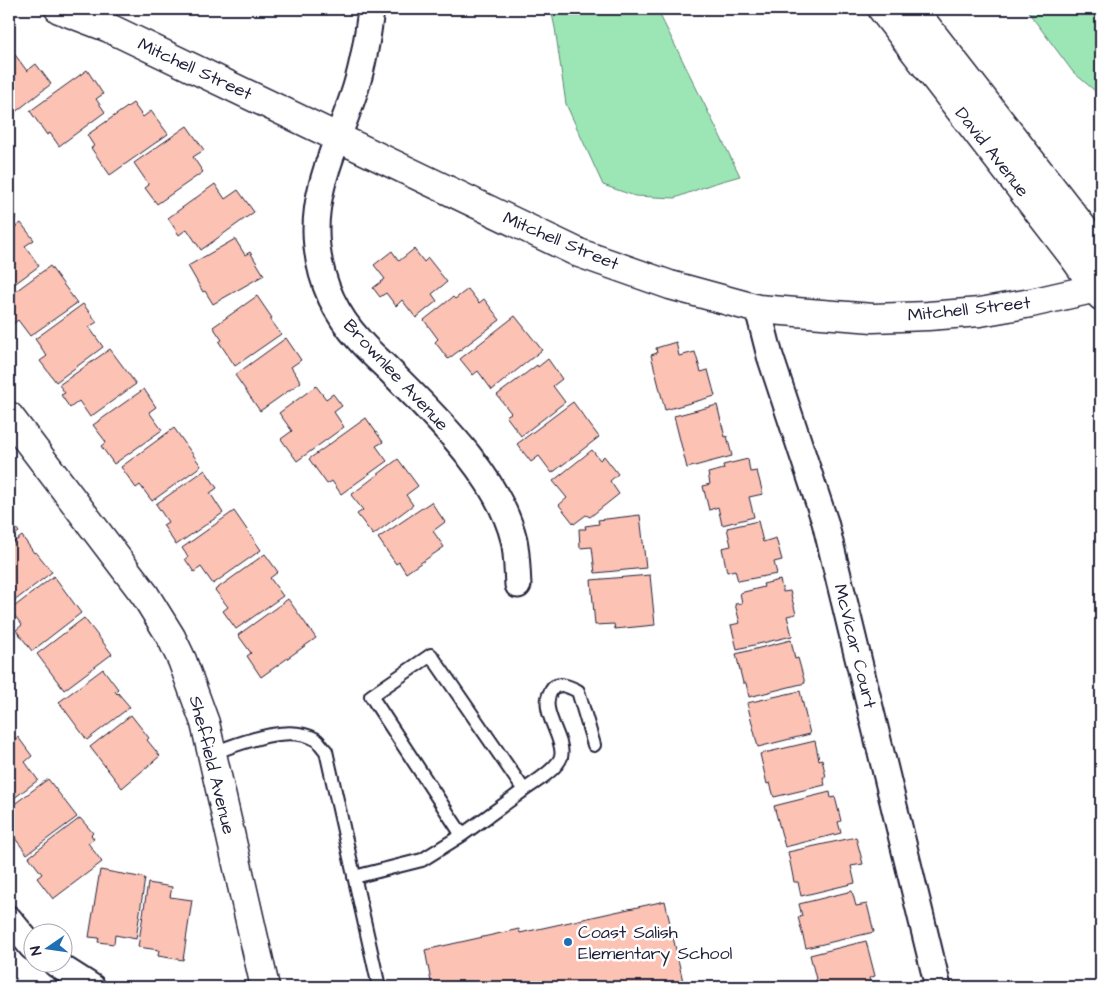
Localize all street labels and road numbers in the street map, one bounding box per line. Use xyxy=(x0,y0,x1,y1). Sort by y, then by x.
street label: Mitchell Street xyxy=(134,32,257,107)
street label: David Avenue xyxy=(949,102,1035,202)
street label: Mitchell Street xyxy=(499,205,623,277)
street label: Mitchell Street xyxy=(906,290,1032,328)
street label: Brownlee Avenue xyxy=(338,314,455,437)
street label: McVicar Court xyxy=(827,581,883,711)
street label: Sheffield Avenue xyxy=(183,693,241,837)

